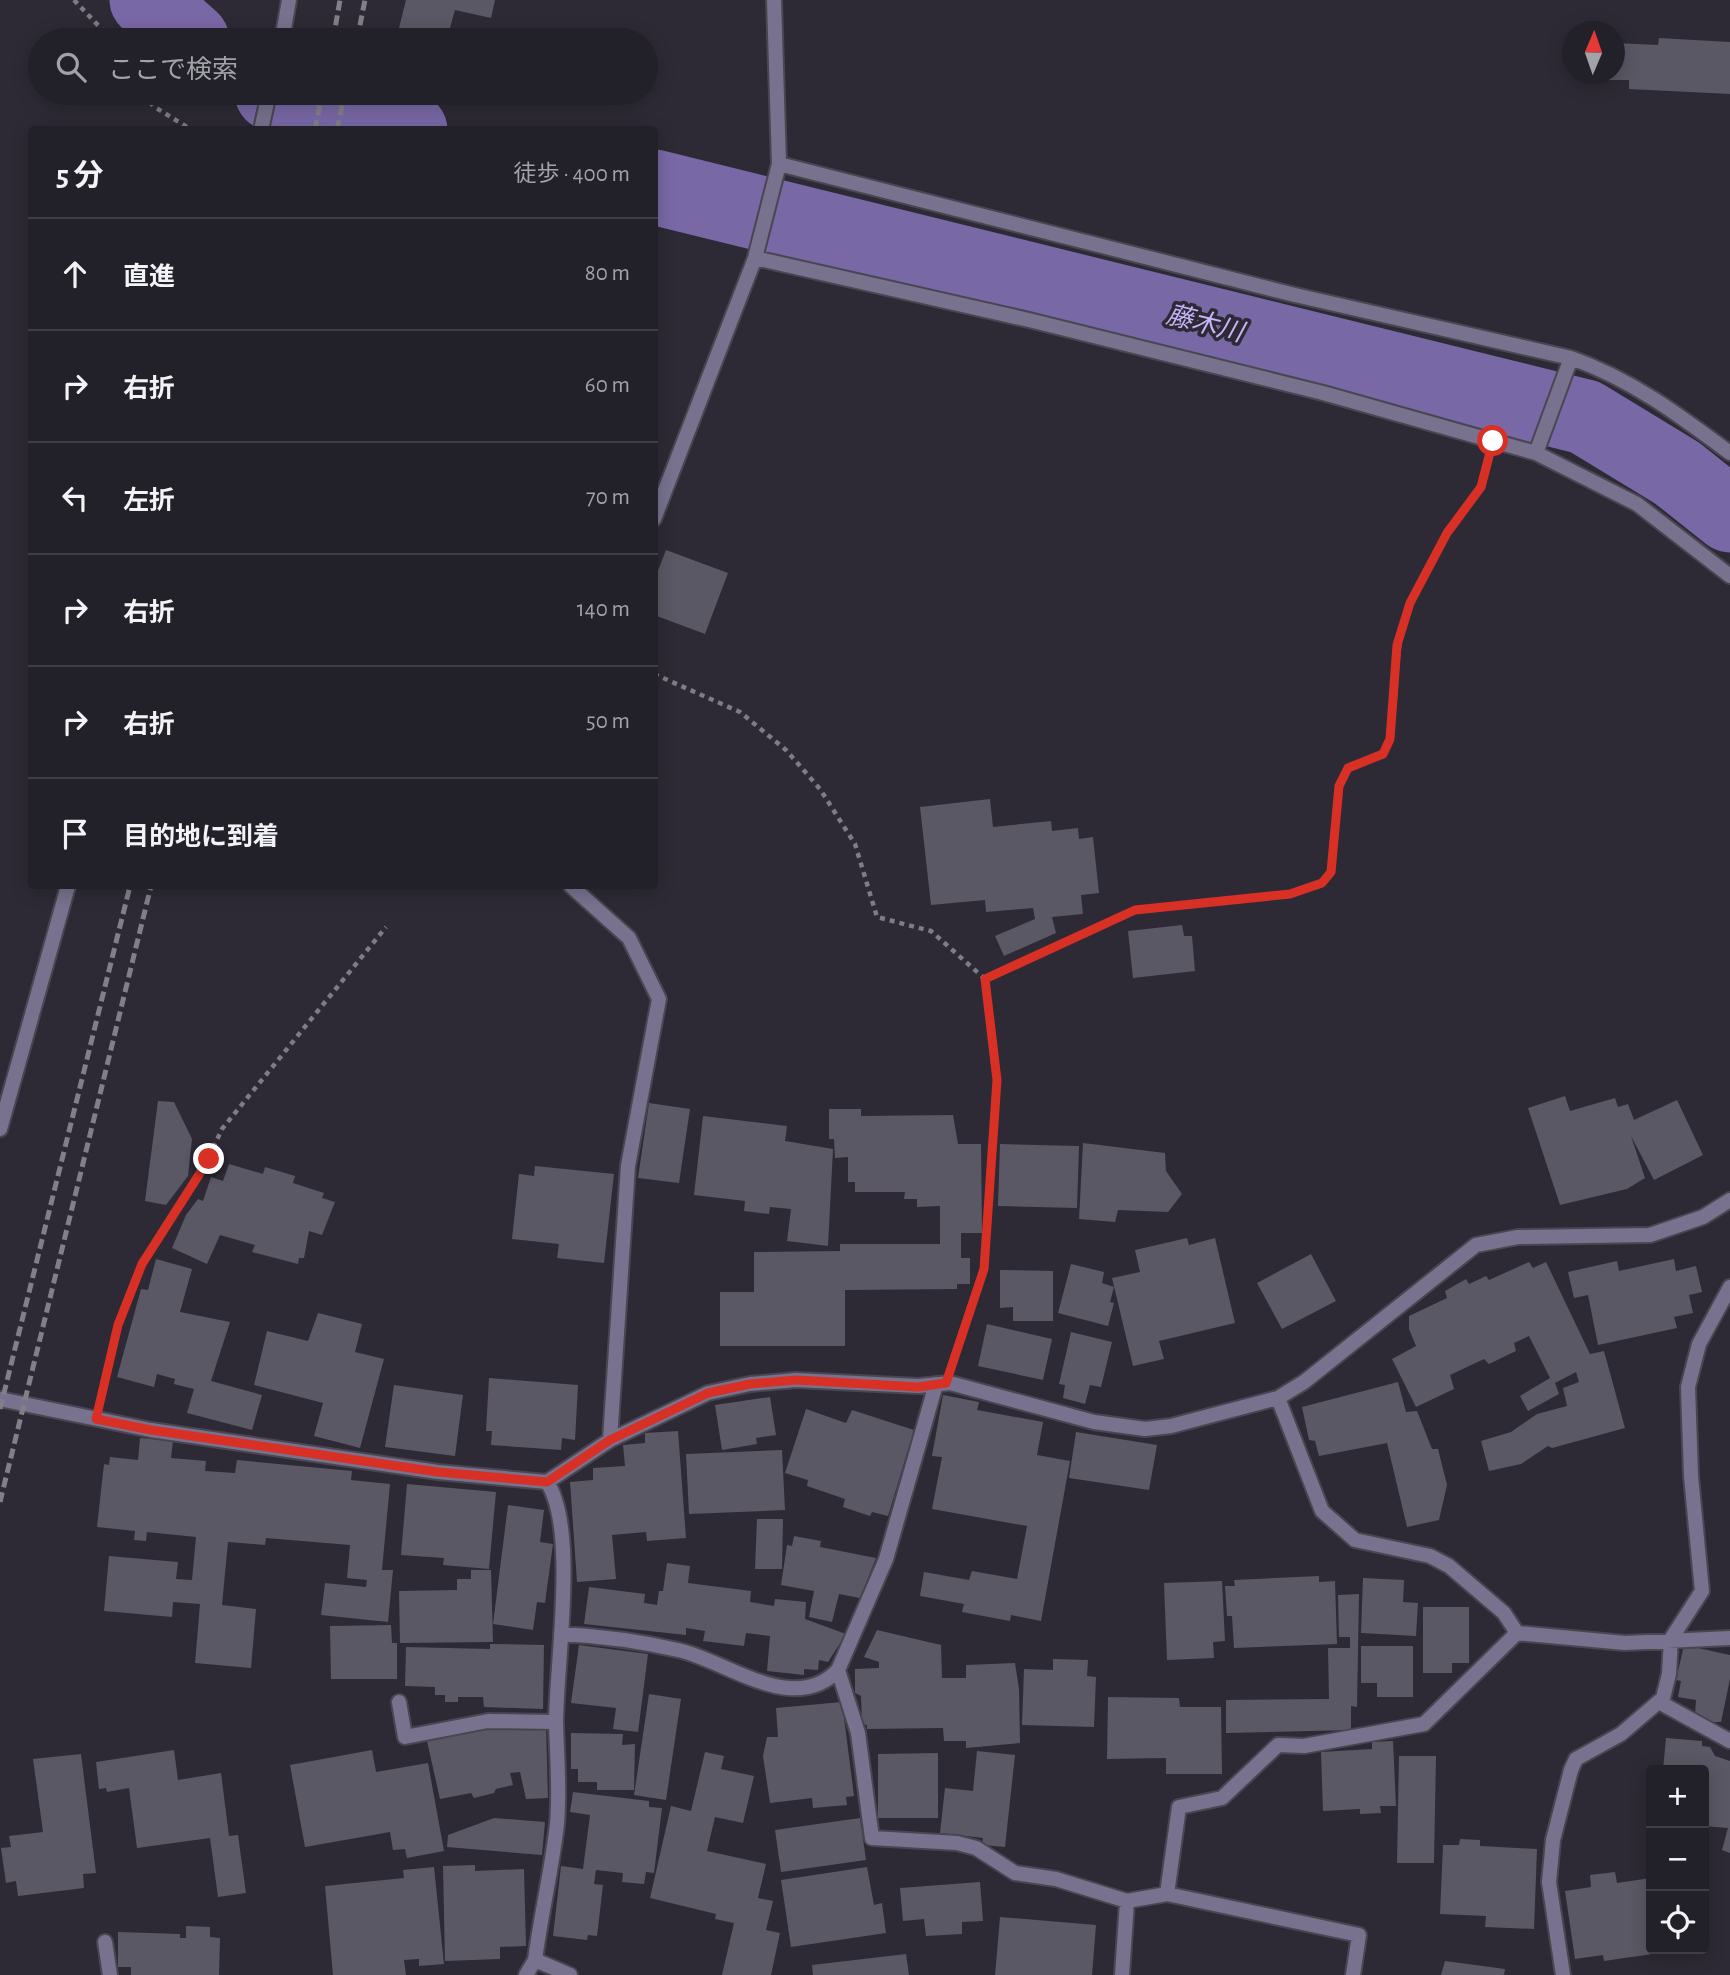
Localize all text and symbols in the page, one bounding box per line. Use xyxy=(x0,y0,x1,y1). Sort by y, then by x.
north arrow xyxy=(1562,21,1625,84)
search box xyxy=(28,28,658,105)
icon: search xyxy=(52,48,90,86)
text: ここで検索 xyxy=(108,57,238,83)
text: 5 分 xyxy=(56,161,104,191)
text: 徒歩 · 400 m xyxy=(514,163,630,186)
icon: ahead xyxy=(56,255,94,293)
text: 80 m xyxy=(585,262,630,285)
text: 直進 xyxy=(123,264,175,290)
water label: 藤木川 xyxy=(1164,301,1249,347)
icon: right xyxy=(56,367,94,405)
text: 60 m xyxy=(585,374,630,397)
text: 右折 xyxy=(123,376,175,402)
route start xyxy=(1477,425,1508,456)
icon: left xyxy=(56,479,94,517)
text: 70 m xyxy=(586,486,630,509)
text: 左折 xyxy=(123,488,175,514)
icon: right xyxy=(56,591,94,629)
text: 140 m xyxy=(577,598,630,621)
text: 右折 xyxy=(123,600,175,626)
icon: right xyxy=(56,703,94,741)
text: 50 m xyxy=(586,710,630,733)
text: 右折 xyxy=(123,712,175,738)
icon: arrive xyxy=(56,815,94,853)
text: 目的地に到着 xyxy=(123,824,279,850)
route end xyxy=(193,1143,224,1174)
map controls xyxy=(1646,1765,1709,1954)
button: + xyxy=(1646,1765,1709,1828)
button: − xyxy=(1646,1828,1709,1891)
button: locate xyxy=(1646,1891,1709,1954)

